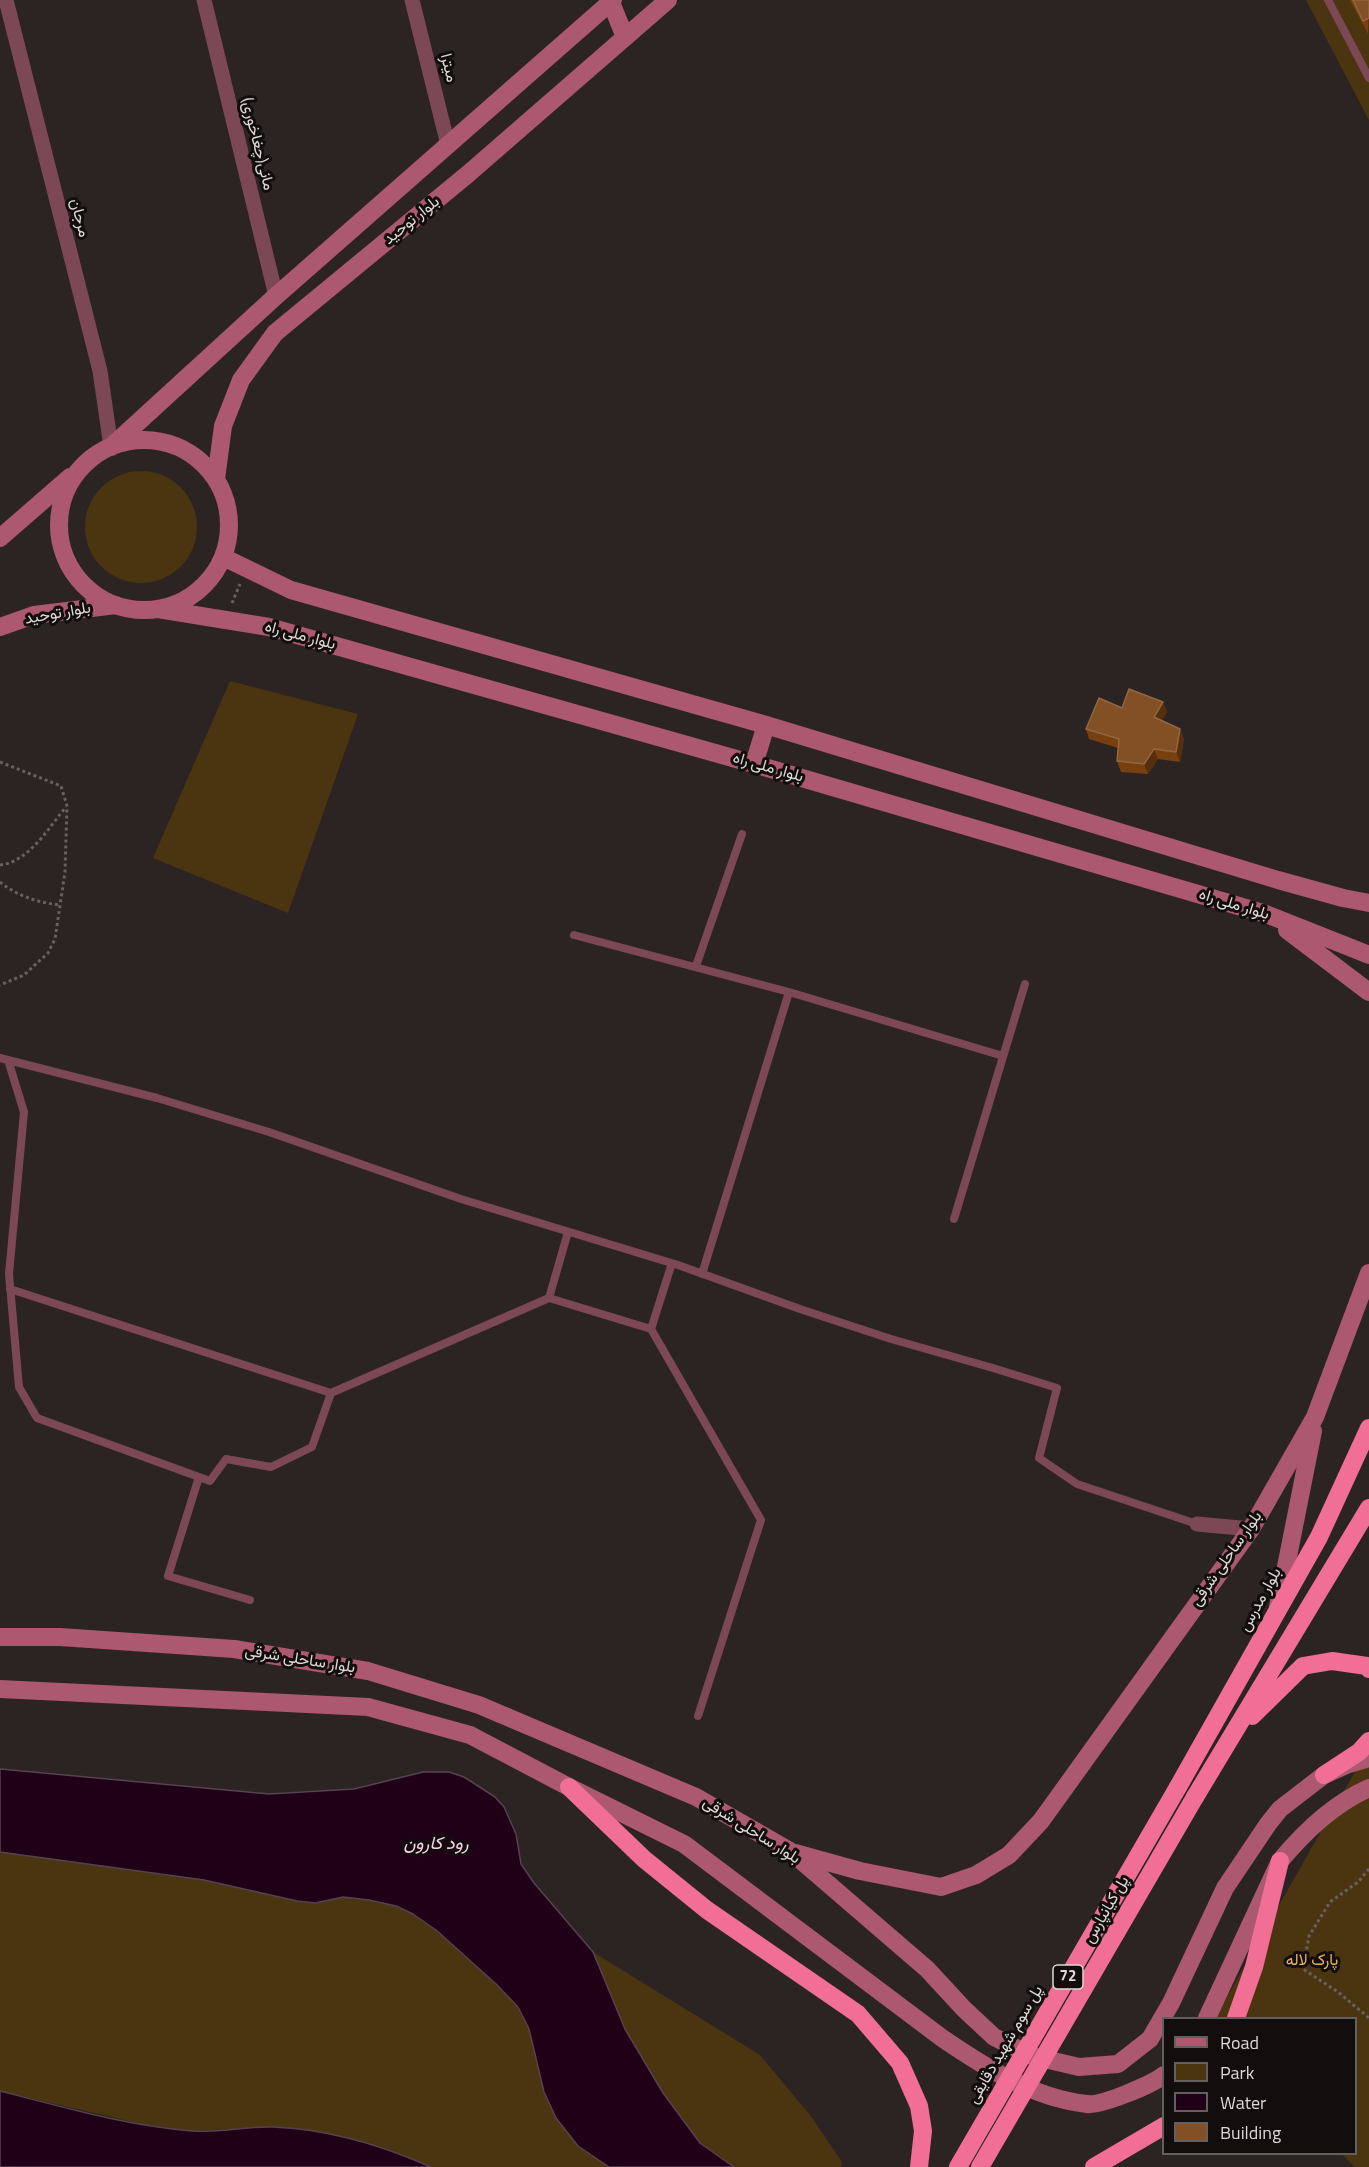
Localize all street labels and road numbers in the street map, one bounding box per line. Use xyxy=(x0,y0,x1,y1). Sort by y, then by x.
street label: میترا xyxy=(435,52,461,84)
street label: مانی(چغاخوری) xyxy=(236,96,278,192)
street label: بلوار توحید xyxy=(380,193,444,249)
street label: مرجان xyxy=(65,197,93,239)
street label: بلوار توحید xyxy=(23,599,93,629)
street label: بلوار ملی راه xyxy=(262,617,338,655)
street label: بلوار ملی راه xyxy=(730,749,806,787)
street label: بلوار ملی راه xyxy=(1196,885,1272,925)
street label: بلوار ساحلی شرقی xyxy=(1187,1508,1267,1610)
street label: بلوار مدرس xyxy=(1236,1565,1286,1635)
street label: بلوار ساحلی شرقی xyxy=(243,1642,357,1678)
street label: بلوار ساحلی شرقی xyxy=(699,1793,803,1869)
street label: پل کیانپارس xyxy=(1080,1873,1134,1947)
road number: 72 xyxy=(1053,1965,1083,1989)
street label: پل سوم شهید دقایقی xyxy=(964,1982,1048,2108)

